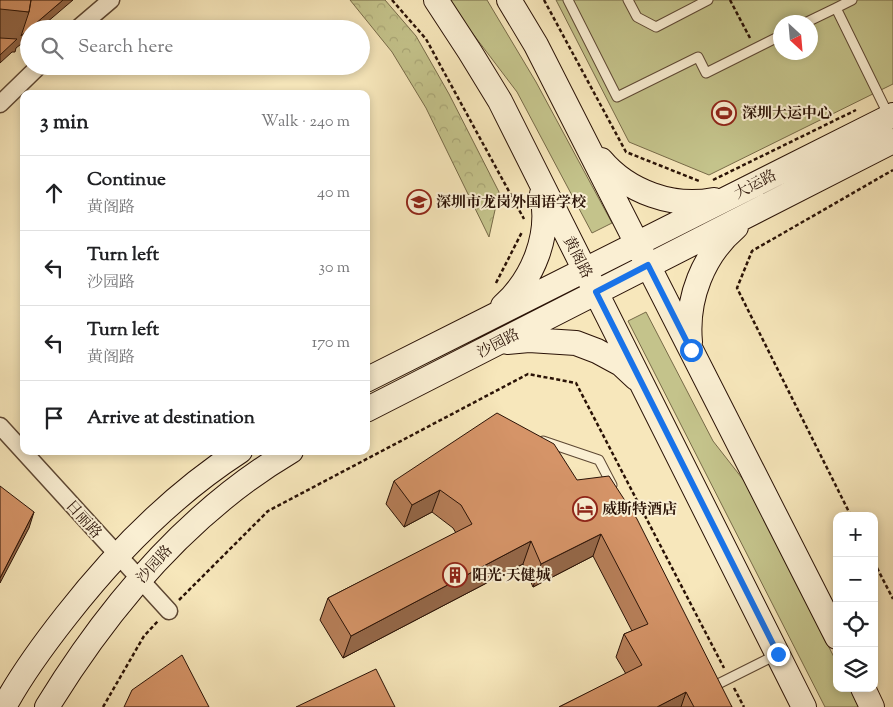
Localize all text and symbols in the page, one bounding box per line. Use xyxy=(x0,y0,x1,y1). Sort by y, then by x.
north arrow xyxy=(773,15,818,60)
search box xyxy=(20,20,370,75)
icon: search xyxy=(38,34,66,62)
text: Search here xyxy=(78,34,173,61)
sports icon: 深圳大运中心 xyxy=(711,100,737,126)
place label: 深圳大运中心 xyxy=(742,104,832,125)
text: 3 min xyxy=(40,108,89,138)
text: Walk · 240 m xyxy=(261,111,350,134)
street label: 大运路 xyxy=(731,166,781,205)
text: Continue xyxy=(87,167,166,194)
icon: ahead xyxy=(40,179,68,207)
text: 40 m xyxy=(317,182,350,205)
school or university icon: 深圳市龙岗外国语学校 xyxy=(406,189,432,215)
place label: 深圳市龙岗外国语学校 xyxy=(436,193,587,214)
text: 黄阁路 xyxy=(87,197,135,220)
street label: 黄阁路 xyxy=(557,233,596,283)
text: Turn left xyxy=(87,242,159,269)
icon: left xyxy=(40,254,68,282)
text: 30 m xyxy=(319,257,350,280)
text: 沙园路 xyxy=(87,272,135,295)
text: Turn left xyxy=(87,317,159,344)
street label: 沙园路 xyxy=(474,325,524,364)
icon: left xyxy=(40,329,68,357)
text: 170 m xyxy=(312,332,350,355)
route start xyxy=(680,339,703,362)
text: 黄阁路 xyxy=(87,347,135,370)
icon: arrive xyxy=(40,404,68,432)
text: Arrive at destination xyxy=(87,405,255,432)
street label: 日丽路 xyxy=(60,496,106,544)
hotel icon: 威斯特酒店 xyxy=(572,496,598,522)
place label: 威斯特酒店 xyxy=(602,500,677,521)
map controls xyxy=(833,512,878,692)
button: + xyxy=(833,512,878,557)
street label: 沙园路 xyxy=(132,541,178,589)
button: − xyxy=(833,557,878,602)
building icon: 阳光·天健城 xyxy=(442,562,468,588)
place label: 阳光·天健城 xyxy=(472,566,551,587)
button: locate xyxy=(833,602,878,647)
route end xyxy=(767,643,790,666)
button: layers xyxy=(833,647,878,692)

